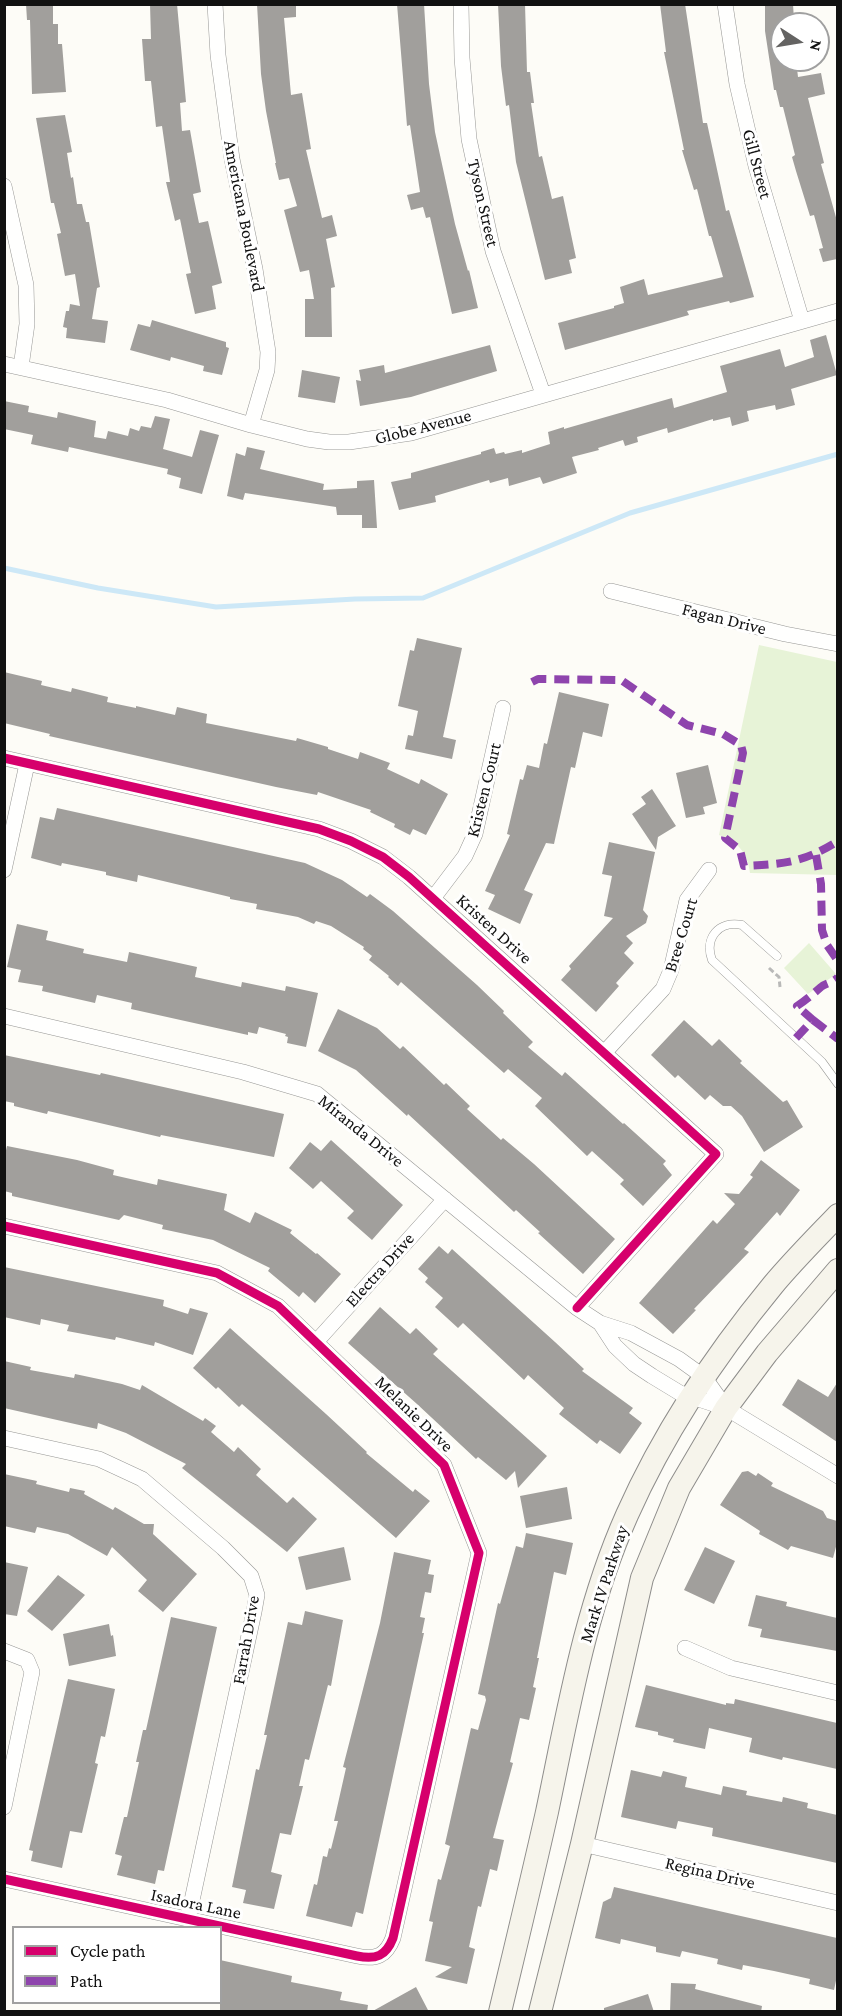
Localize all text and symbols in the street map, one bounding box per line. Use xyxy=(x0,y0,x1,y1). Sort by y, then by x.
north arrow xyxy=(770,12,830,72)
text: N xyxy=(807,38,826,53)
street label: Gill Street xyxy=(737,127,777,201)
street label: Americana Boulevard xyxy=(219,138,269,294)
street label: Tyson Street xyxy=(462,157,504,249)
street label: Globe Avenue xyxy=(373,405,473,449)
street label: Fagan Drive xyxy=(680,598,768,640)
street label: Kristen Court xyxy=(462,740,506,840)
street label: Kristen Drive xyxy=(452,889,536,969)
street label: Bree Court xyxy=(660,895,702,975)
street label: Miranda Drive xyxy=(314,1090,408,1172)
street label: Electra Drive xyxy=(341,1228,419,1312)
street label: Melanie Drive xyxy=(370,1371,458,1457)
street label: Mark IV Parkway xyxy=(575,1523,633,1645)
street label: Farrah Drive xyxy=(228,1594,264,1686)
street label: Regina Drive xyxy=(663,1852,757,1894)
street label: Isadora Lane xyxy=(149,1884,243,1924)
legend xyxy=(12,1926,222,2004)
text: Cycle path xyxy=(70,1941,145,1961)
text: Path xyxy=(70,1971,103,1991)

